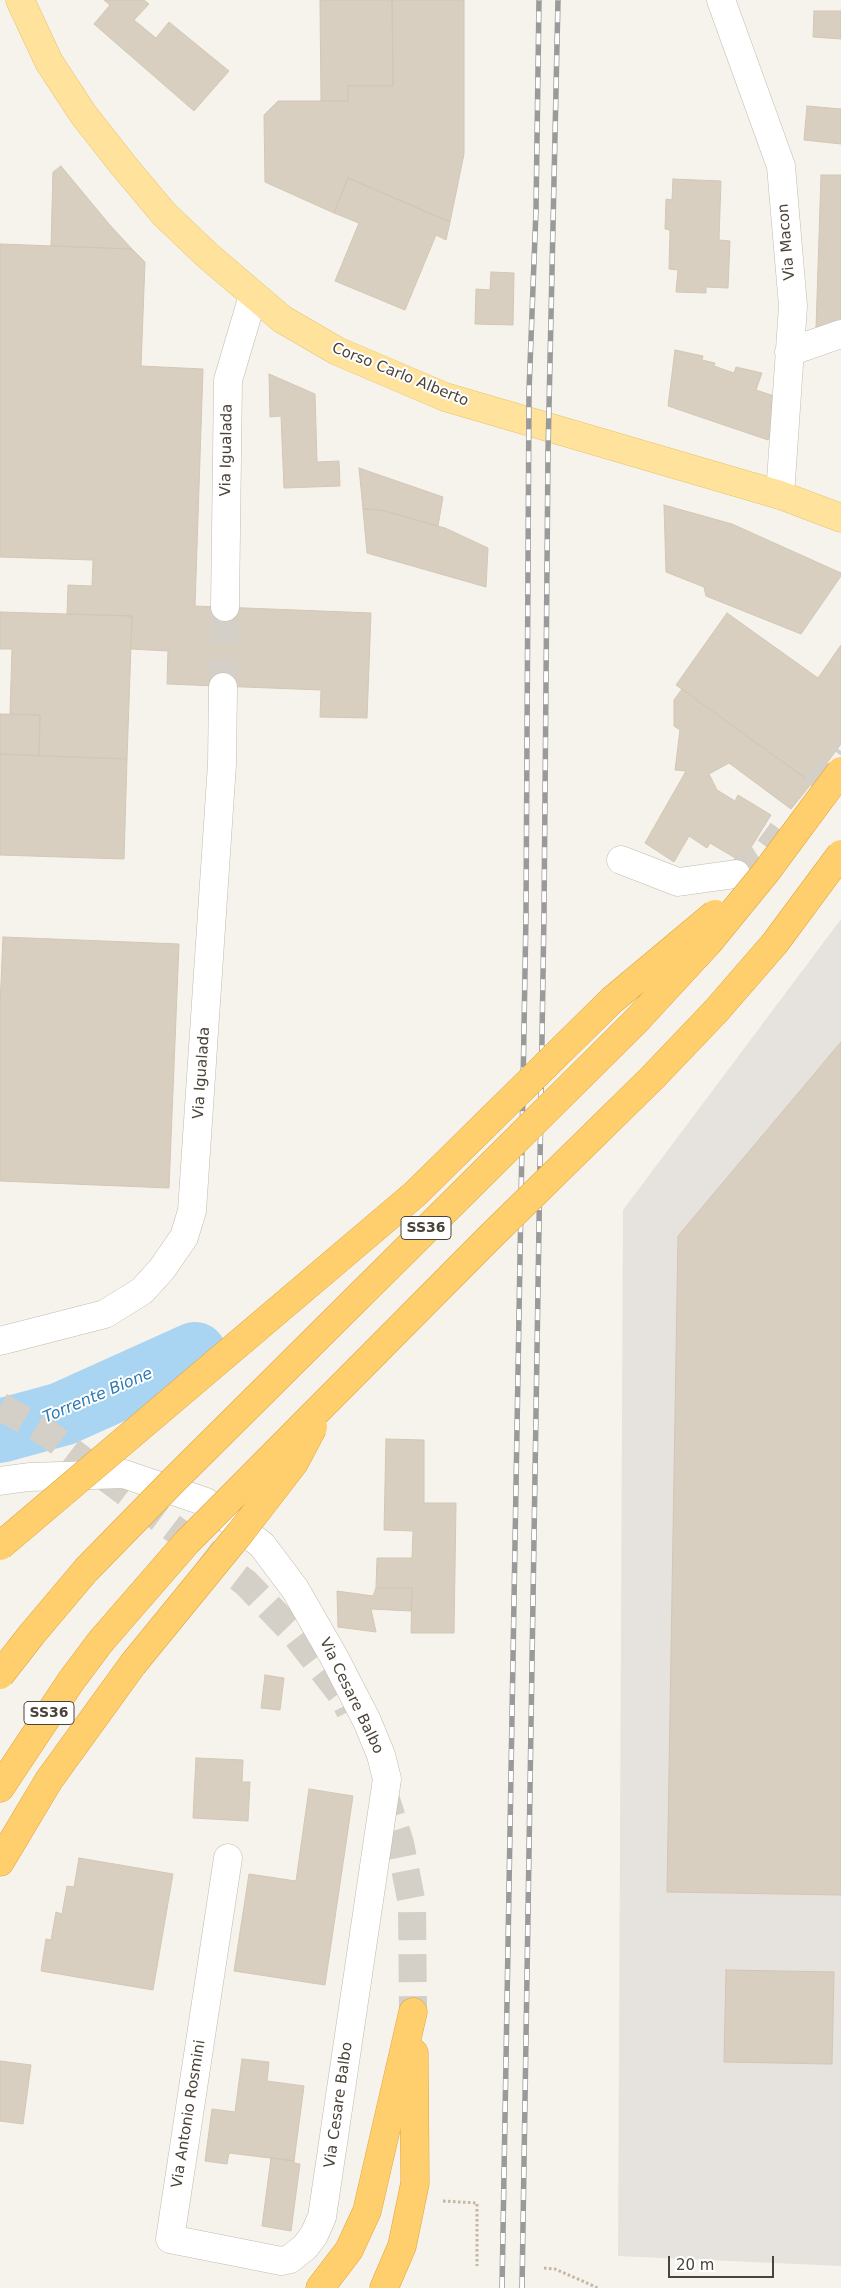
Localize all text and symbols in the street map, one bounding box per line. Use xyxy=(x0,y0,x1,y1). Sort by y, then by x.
street label: Via Macon xyxy=(775,203,799,281)
street label: Corso Carlo Alberto xyxy=(329,339,471,411)
street label: Via Igualada xyxy=(217,403,237,497)
street label: Via Igualada xyxy=(190,1026,214,1120)
road number: SS36 xyxy=(401,1216,451,1240)
water label: Torrente Bione xyxy=(40,1364,156,1428)
street label: Via Cesare Balbo xyxy=(315,1635,387,1757)
road number: SS36 xyxy=(24,1702,74,1725)
street label: Via Antonio Rosmini xyxy=(168,2039,210,2189)
street label: Via Cesare Balbo xyxy=(321,2041,357,2169)
scale bar xyxy=(671,2246,777,2278)
text: 20 m xyxy=(676,2256,714,2274)

